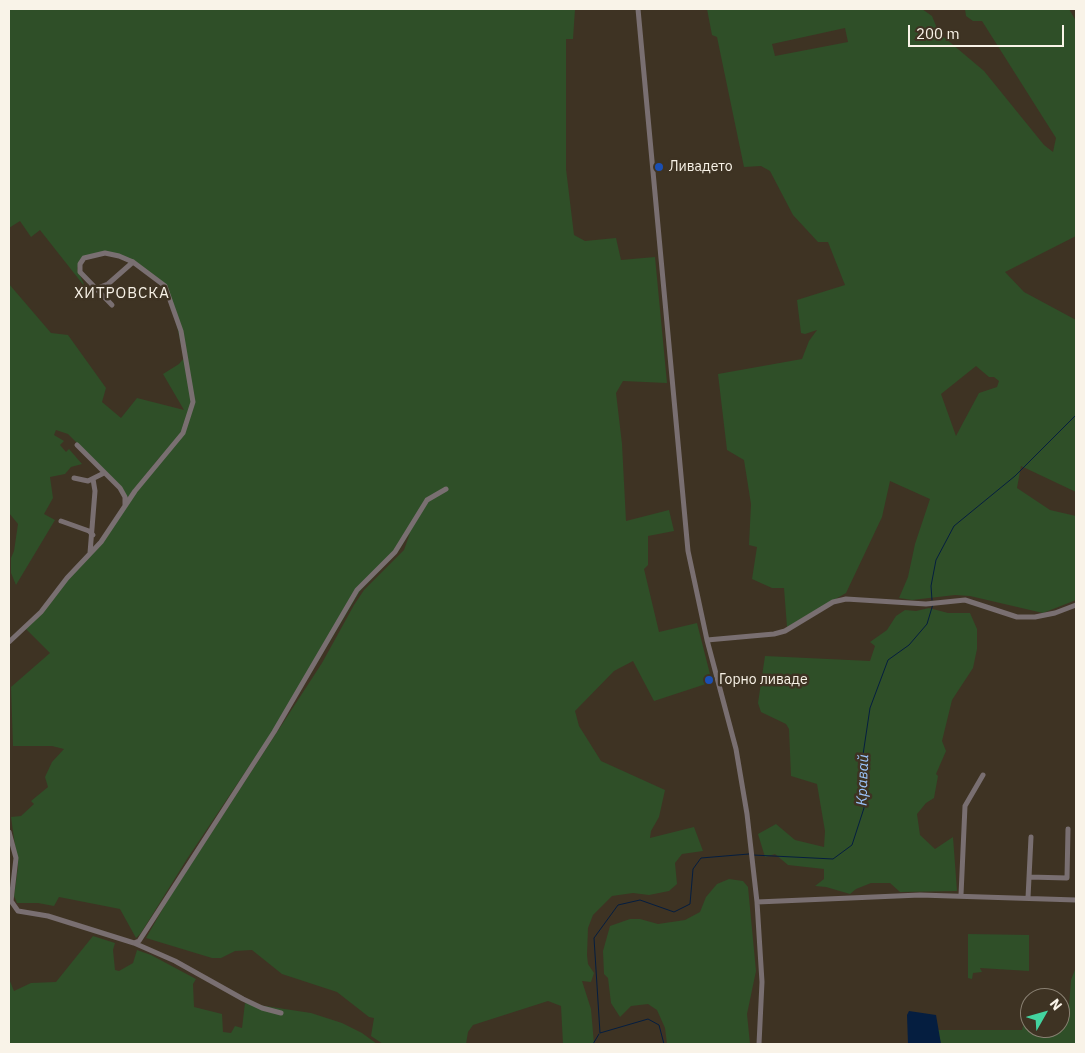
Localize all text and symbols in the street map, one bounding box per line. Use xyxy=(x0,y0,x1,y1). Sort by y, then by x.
scale bar xyxy=(910,15,1066,47)
text: 200 m xyxy=(916,24,960,43)
place label: Ливадето xyxy=(669,159,732,175)
marker: Ливадето xyxy=(653,161,665,173)
district label: ХИТРОВСКА xyxy=(73,285,171,303)
place label: Горно ливаде xyxy=(719,672,808,688)
marker: Горно ливаде xyxy=(703,674,715,686)
water label: Кравай xyxy=(853,754,873,806)
north arrow xyxy=(1020,988,1070,1038)
text: N xyxy=(1046,995,1066,1014)

